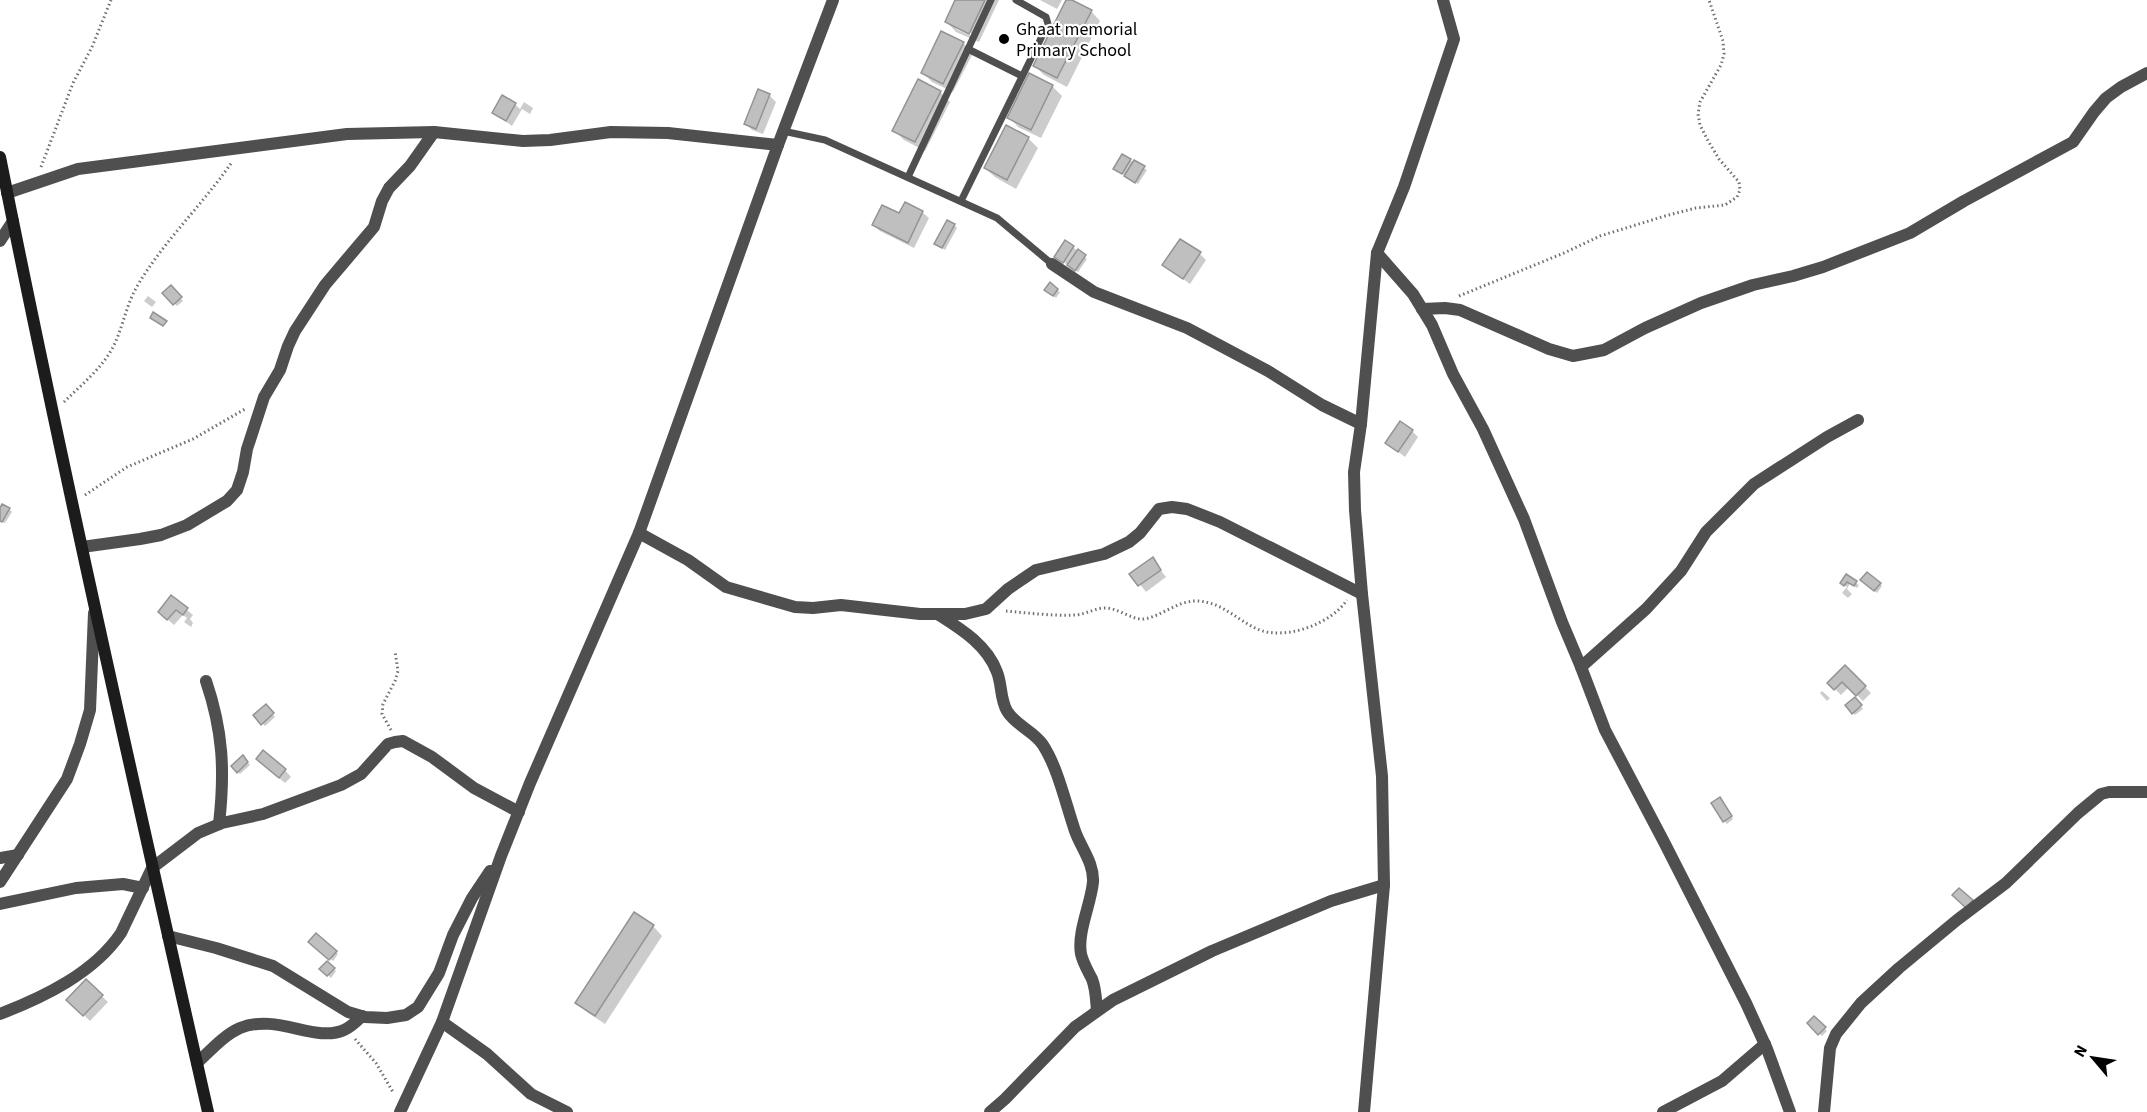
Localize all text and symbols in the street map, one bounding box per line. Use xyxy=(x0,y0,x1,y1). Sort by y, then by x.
place label: Ghaat memorial Primary School xyxy=(1016,17,1137,63)
marker: Ghaat memorial Primary School xyxy=(997,32,1011,46)
north arrow xyxy=(2063,1028,2123,1088)
text: N xyxy=(2069,1041,2093,1061)

